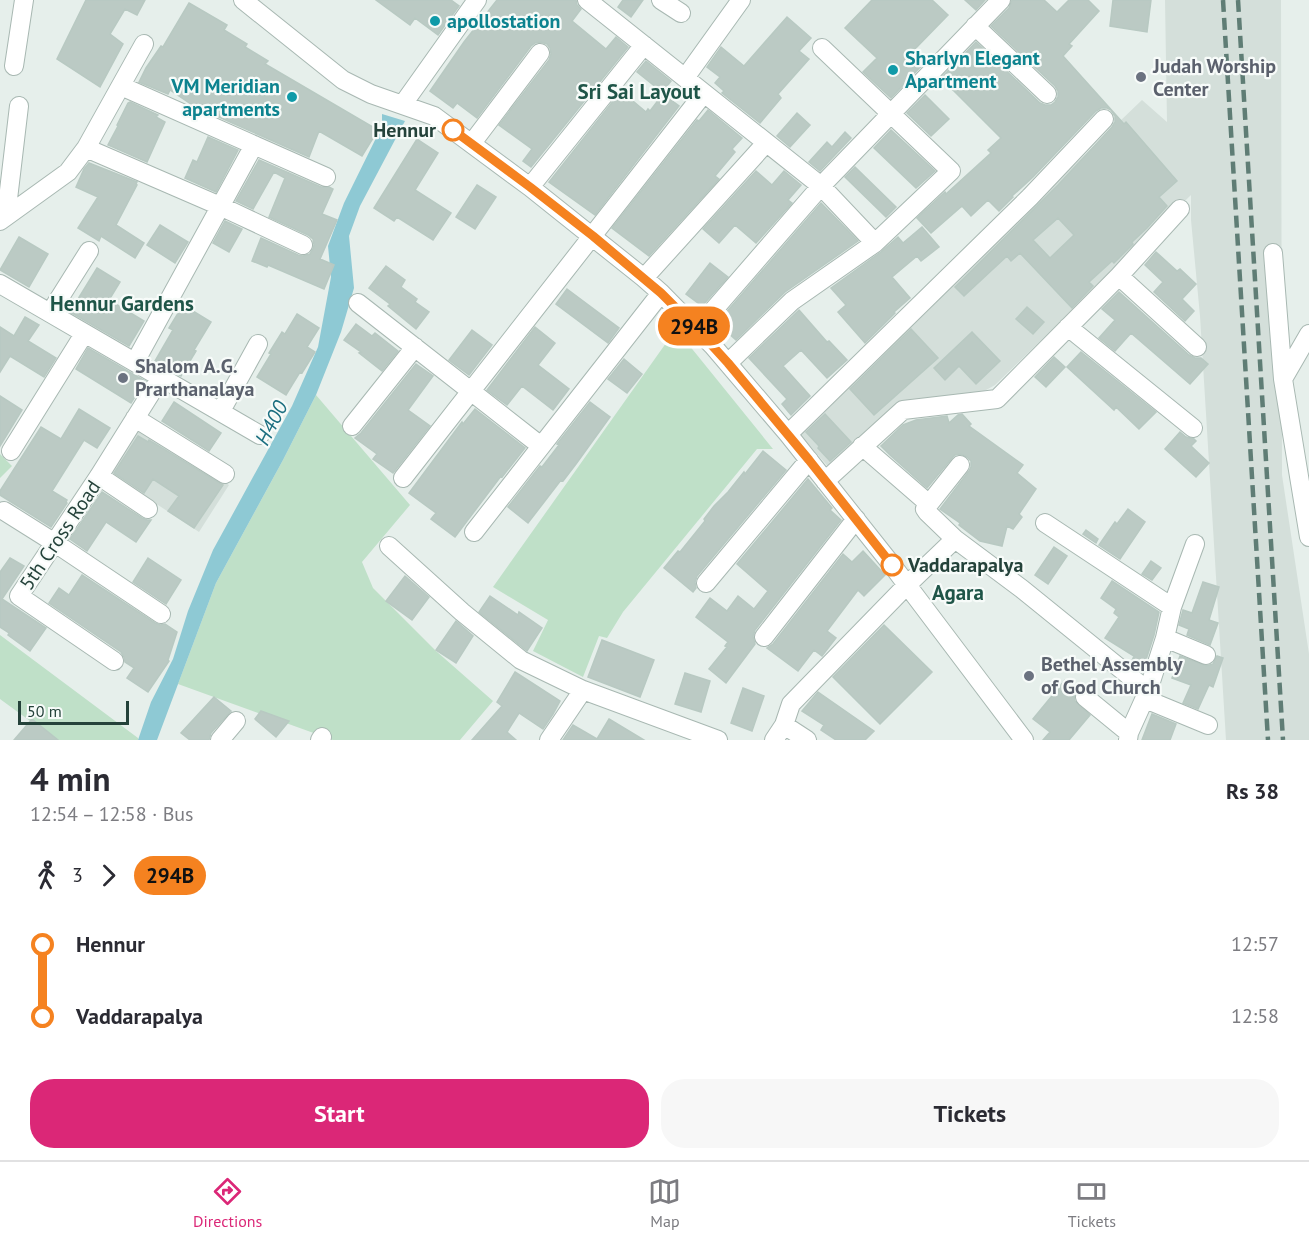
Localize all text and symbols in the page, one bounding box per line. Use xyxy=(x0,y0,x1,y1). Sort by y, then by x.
place label: apollostation xyxy=(447,8,560,34)
marker: apollostation xyxy=(428,14,442,28)
place label: Sharlyn Elegant Apartment xyxy=(905,45,1040,94)
place label: Judah Worship Center xyxy=(1152,53,1276,102)
marker: Sharlyn Elegant Apartment xyxy=(886,63,900,77)
marker: Judah Worship Center xyxy=(1134,70,1148,84)
place label: VM Meridian apartments xyxy=(170,73,280,122)
district label: Sri Sai Layout xyxy=(578,78,701,105)
marker: VM Meridian apartments xyxy=(285,90,299,104)
place label: Hennur xyxy=(373,117,436,143)
marker: Hennur xyxy=(442,119,464,141)
district label: Hennur Gardens xyxy=(50,290,194,317)
line badge: 294B xyxy=(652,306,736,346)
text: 294B xyxy=(670,313,718,340)
place label: Shalom A.G. Prarthanalaya xyxy=(135,353,254,402)
marker: Shalom A.G. Prarthanalaya xyxy=(116,371,130,385)
water label: H400 xyxy=(248,395,294,450)
street label: 5th Cross Road xyxy=(14,475,106,595)
place label: Vaddarapalya xyxy=(907,552,1023,578)
marker: Vaddarapalya xyxy=(881,554,903,576)
district label: Agara xyxy=(932,579,984,606)
place label: Bethel Assembly of God Church xyxy=(1041,651,1183,700)
marker: Bethel Assembly of God Church xyxy=(1022,669,1036,683)
scale bar xyxy=(18,698,129,726)
text: 50 m xyxy=(27,701,62,721)
text: 4 min xyxy=(30,757,111,800)
text: Rs 38 xyxy=(1226,777,1279,805)
text: 12:54 – 12:58 · Bus xyxy=(30,801,194,827)
icon: walk xyxy=(30,859,63,892)
icon: forward xyxy=(92,859,125,892)
text: 3 xyxy=(72,862,83,888)
text: 294B xyxy=(146,862,194,889)
text: Hennur xyxy=(76,930,145,958)
text: 12:57 xyxy=(1231,931,1279,957)
text: Vaddarapalya xyxy=(76,1002,203,1030)
text: 12:58 xyxy=(1231,1003,1279,1029)
button: Start xyxy=(30,1079,649,1148)
button: Tickets xyxy=(661,1079,1279,1148)
tab: Directions xyxy=(193,1175,262,1231)
tab: Map xyxy=(648,1175,681,1231)
tab: Tickets xyxy=(1068,1175,1116,1231)

